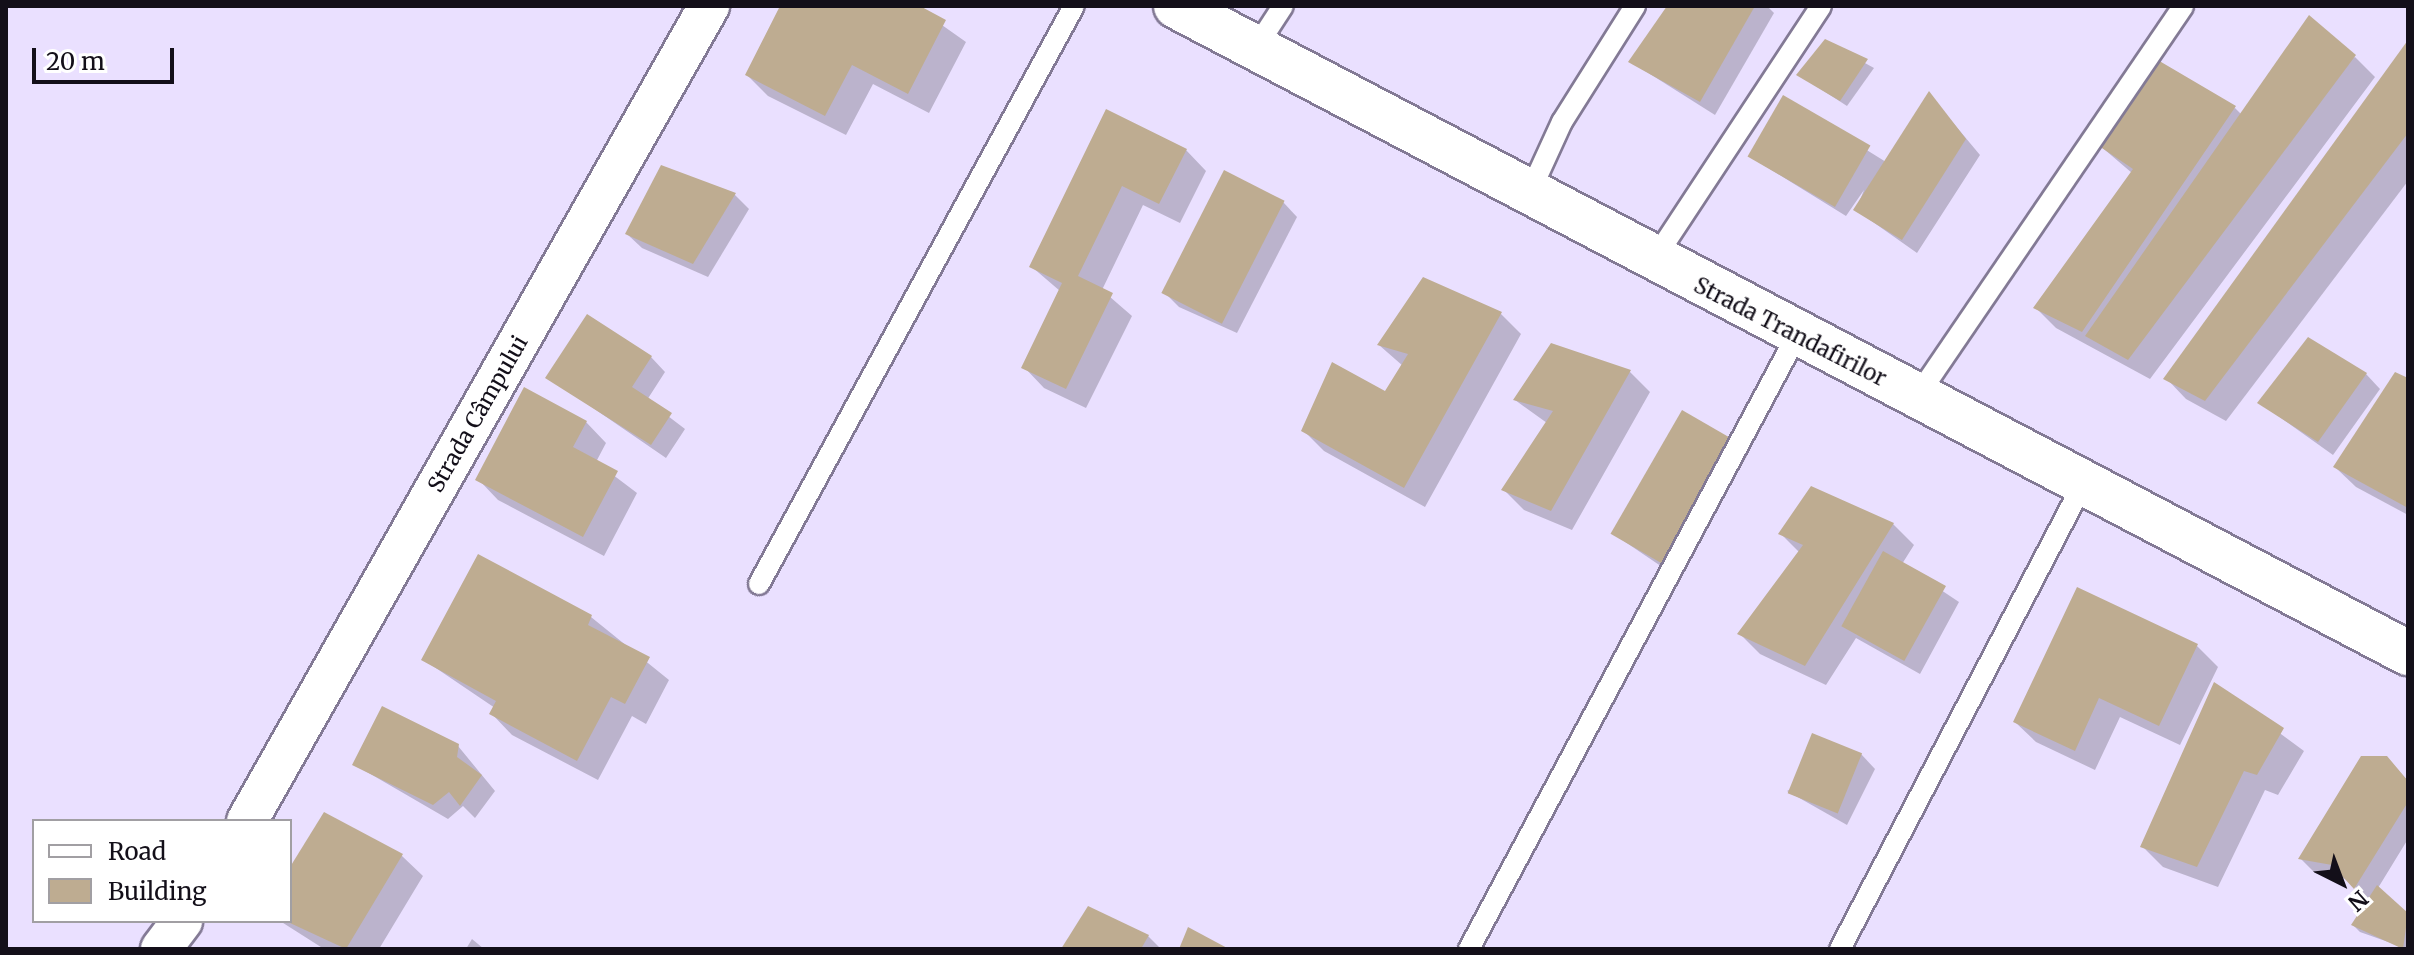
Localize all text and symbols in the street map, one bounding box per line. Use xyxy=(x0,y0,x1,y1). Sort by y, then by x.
scale bar xyxy=(36,32,178,82)
text: 20 m xyxy=(46,46,105,77)
street label: Strada Trandafirilor xyxy=(1689,272,1891,392)
street label: Strada Câmpului xyxy=(423,331,533,497)
legend xyxy=(32,819,292,923)
text: Road xyxy=(108,836,166,867)
north arrow xyxy=(2302,843,2382,923)
text: Building xyxy=(108,876,207,907)
text: N xyxy=(2342,885,2374,917)

